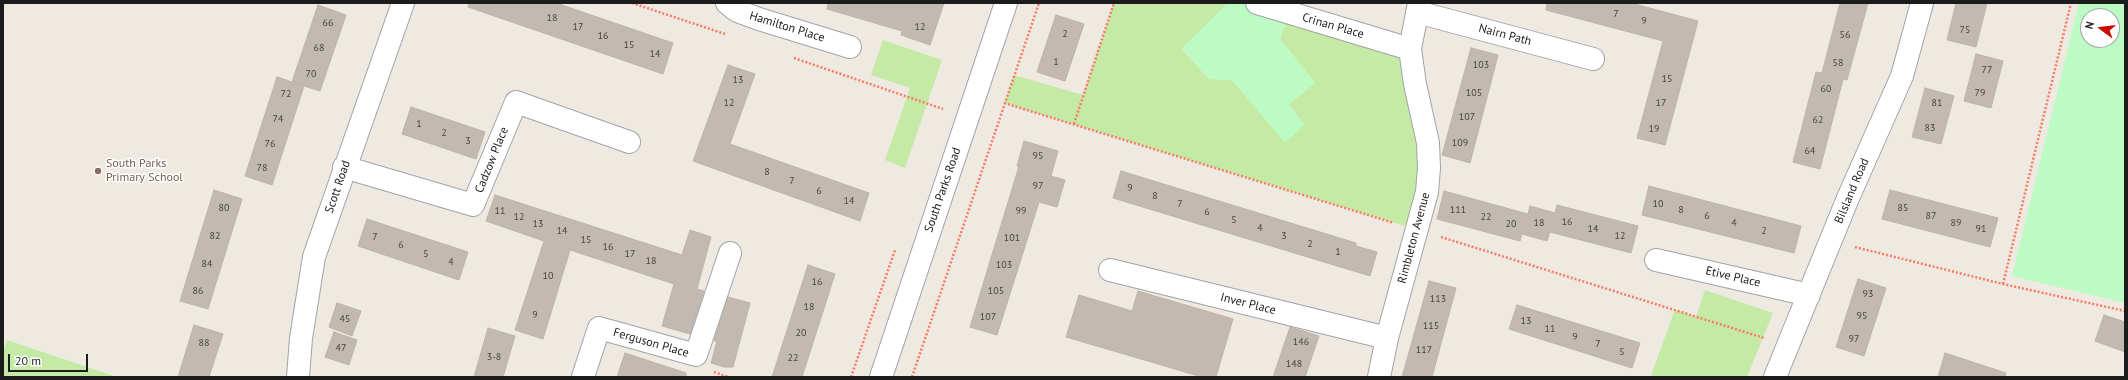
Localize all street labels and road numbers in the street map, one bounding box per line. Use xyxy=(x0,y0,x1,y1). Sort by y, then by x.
street label: Hamilton Place xyxy=(748,9,826,45)
street label: Crinan Place xyxy=(1300,10,1366,42)
street label: Nairn Path xyxy=(1477,21,1533,49)
street label: Cadzow Place xyxy=(472,125,512,195)
street label: South Parks Road xyxy=(922,146,964,234)
street label: Bilsland Road xyxy=(1832,156,1872,226)
street label: Scott Road xyxy=(322,159,354,215)
street label: Rimbleton Avenue xyxy=(1395,191,1433,285)
street label: Etive Place xyxy=(1704,264,1762,290)
street label: Inver Place xyxy=(1219,290,1277,318)
street label: Ferguson Place xyxy=(612,325,690,361)

